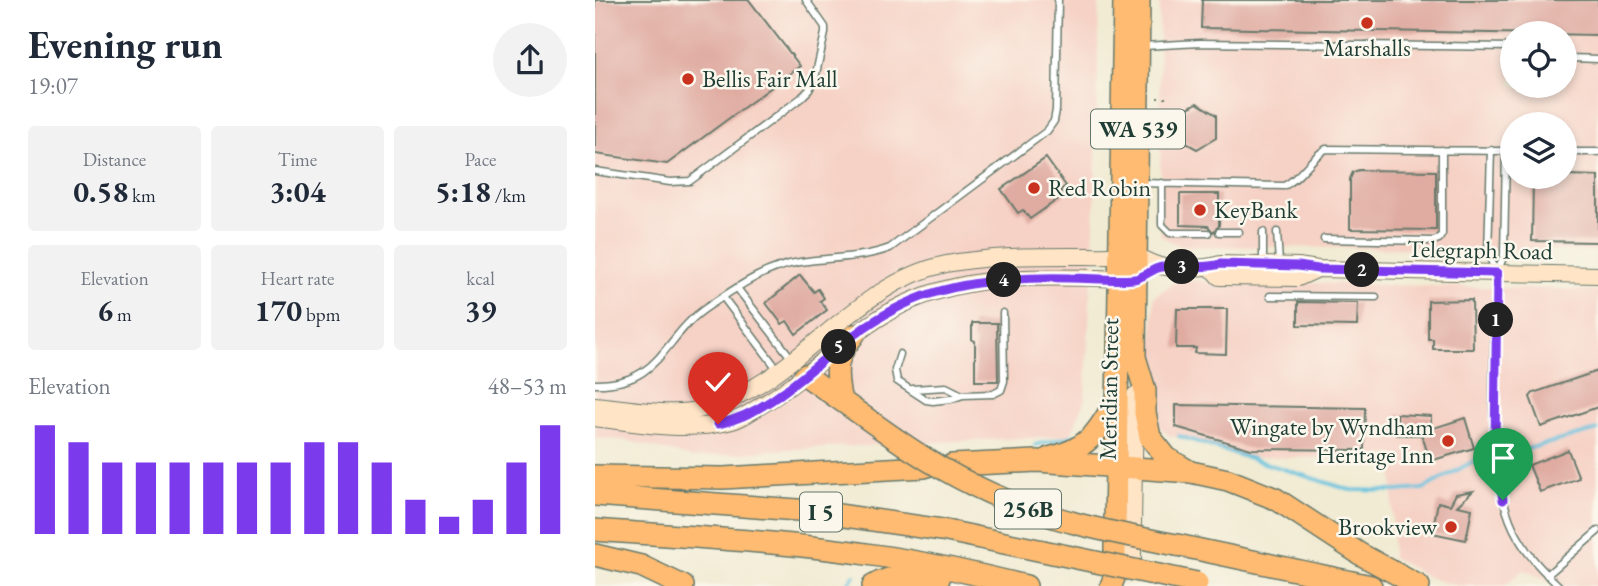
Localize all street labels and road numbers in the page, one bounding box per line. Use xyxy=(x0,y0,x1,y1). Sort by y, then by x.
road number: WA 539 xyxy=(1091,110,1185,148)
street label: Telegraph Road xyxy=(1407,233,1554,266)
street label: Meridian Street xyxy=(1092,317,1125,460)
road number: 256B xyxy=(995,489,1061,528)
road number: I 5 xyxy=(800,492,842,532)

